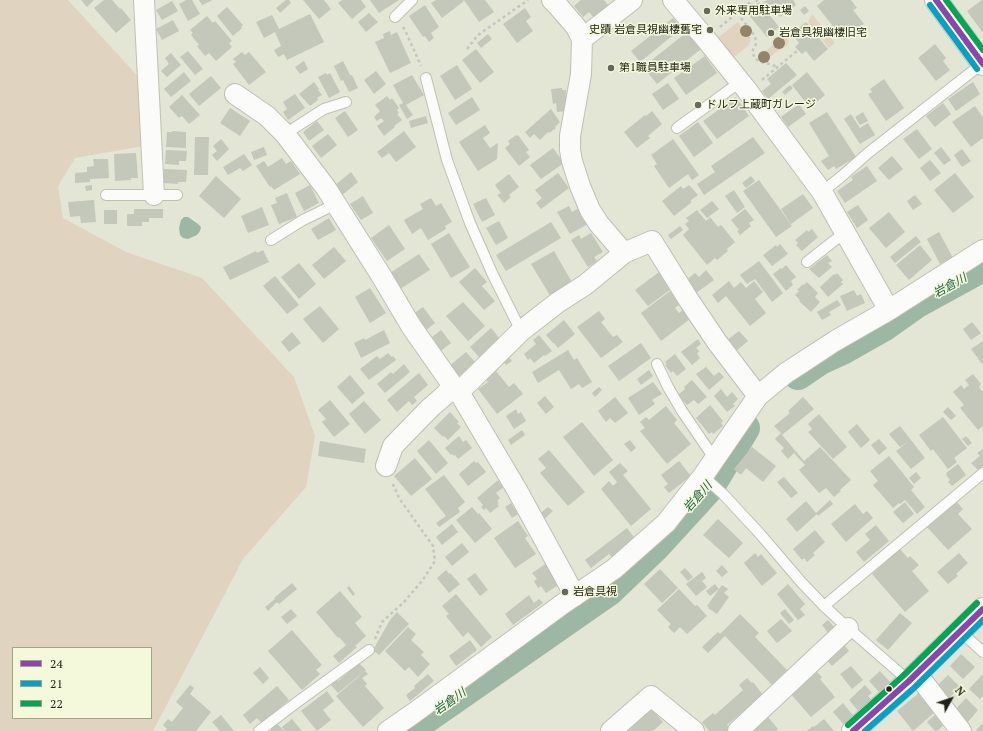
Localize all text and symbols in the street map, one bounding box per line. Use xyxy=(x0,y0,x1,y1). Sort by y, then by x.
place label: 外来専用駐車場 xyxy=(715,4,792,18)
marker: 外来専用駐車場 xyxy=(702,6,712,16)
place label: 史蹟 岩倉具視幽棲舊宅 xyxy=(589,23,702,37)
marker: 史蹟 岩倉具視幽棲舊宅 xyxy=(705,25,715,35)
place label: 岩倉具視幽棲旧宅 xyxy=(779,26,867,40)
marker: 岩倉具視幽棲旧宅 xyxy=(766,28,776,38)
place label: 第1職員駐車場 xyxy=(619,61,691,75)
marker: 第1職員駐車場 xyxy=(606,63,616,73)
place label: ドルフ上蔵町ガレージ xyxy=(706,98,816,112)
marker: ドルフ上蔵町ガレージ xyxy=(693,100,703,110)
water label: 岩倉川 xyxy=(931,271,969,301)
water label: 岩倉川 xyxy=(681,479,715,515)
place label: 岩倉具視 xyxy=(573,585,617,599)
marker: 岩倉具視 xyxy=(560,587,570,597)
legend xyxy=(12,647,152,719)
text: 24 xyxy=(50,656,63,671)
text: 21 xyxy=(50,676,63,691)
north arrow xyxy=(931,679,971,719)
unlabelled marker xyxy=(884,684,894,694)
text: N xyxy=(952,684,968,699)
water label: 岩倉川 xyxy=(431,686,469,718)
text: 22 xyxy=(50,696,63,711)

